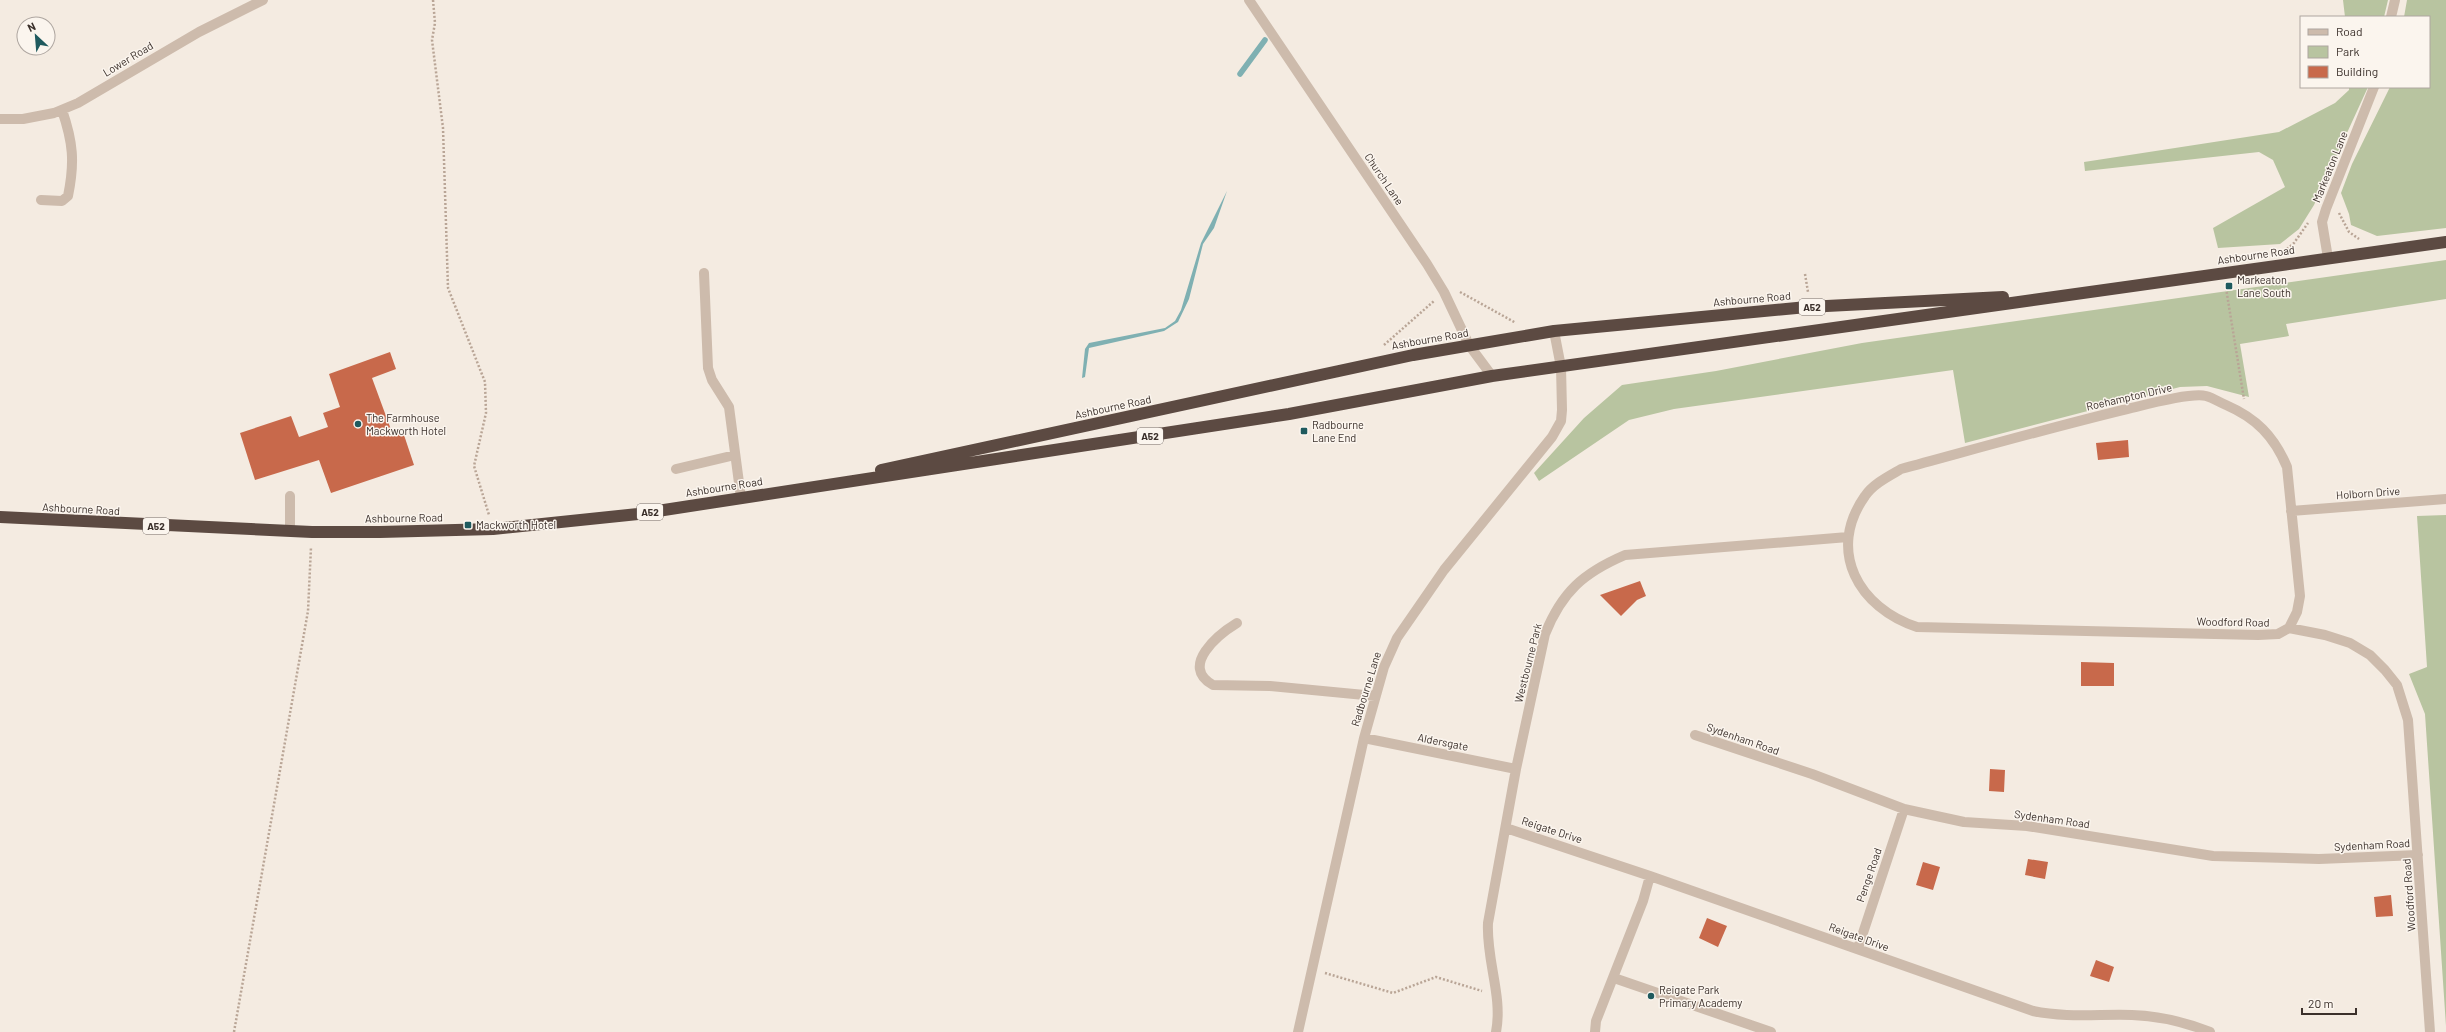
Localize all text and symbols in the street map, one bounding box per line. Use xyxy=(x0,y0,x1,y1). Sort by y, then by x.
north arrow xyxy=(16,16,56,56)
legend xyxy=(2300,16,2430,88)
text: N xyxy=(25,19,38,34)
text: Road xyxy=(2336,24,2363,38)
street label: Lower Road xyxy=(100,39,155,79)
text: Park xyxy=(2336,44,2360,58)
text: Building xyxy=(2336,64,2378,78)
street label: Markeaton Lane xyxy=(2309,129,2350,204)
street label: Church Lane xyxy=(1362,150,1407,207)
street label: Ashbourne Road xyxy=(2216,243,2295,266)
place label: Markeaton Lane South xyxy=(2237,273,2291,299)
marker: Markeaton Lane South xyxy=(2224,281,2234,291)
street label: Ashbourne Road xyxy=(1713,289,1791,308)
road number: A52 xyxy=(1799,299,1825,315)
street label: Ashbourne Road xyxy=(1390,325,1469,352)
street label: Roehampton Drive xyxy=(2085,380,2173,413)
street label: Ashbourne Road xyxy=(1073,392,1152,421)
place label: The Farmhouse Mackworth Hotel xyxy=(366,411,446,437)
place label: Radbourne Lane End xyxy=(1312,418,1364,444)
marker: The Farmhouse Mackworth Hotel xyxy=(353,419,363,429)
marker: Radbourne Lane End xyxy=(1299,426,1309,436)
road number: A52 xyxy=(1137,428,1163,444)
street label: Ashbourne Road xyxy=(684,474,763,499)
street label: Holborn Drive xyxy=(2335,484,2401,501)
street label: Ashbourne Road xyxy=(42,500,120,517)
road number: A52 xyxy=(637,504,663,520)
street label: Ashbourne Road xyxy=(365,510,443,525)
road number: A52 xyxy=(143,518,169,534)
place label: Mackworth Hotel xyxy=(476,518,556,531)
marker: Mackworth Hotel xyxy=(463,520,473,530)
street label: Woodford Road xyxy=(2196,614,2270,629)
street label: Westbourne Park xyxy=(1511,621,1544,704)
street label: Radbourne Lane xyxy=(1348,650,1383,728)
street label: Sydenham Road xyxy=(1705,720,1781,757)
street label: Aldersgate xyxy=(1417,730,1470,753)
street label: Sydenham Road xyxy=(2013,807,2091,830)
street label: Reigate Drive xyxy=(1520,814,1584,846)
street label: Sydenham Road xyxy=(2334,836,2410,853)
street label: Penge Road xyxy=(1853,846,1884,904)
street label: Woodford Road xyxy=(2399,858,2418,932)
street label: Reigate Drive xyxy=(1827,920,1891,953)
place label: Reigate Park Primary Academy xyxy=(1659,983,1742,1009)
scale bar xyxy=(2302,990,2356,1016)
marker: Reigate Park Primary Academy xyxy=(1646,991,1656,1001)
text: 20 m xyxy=(2308,996,2334,1010)

